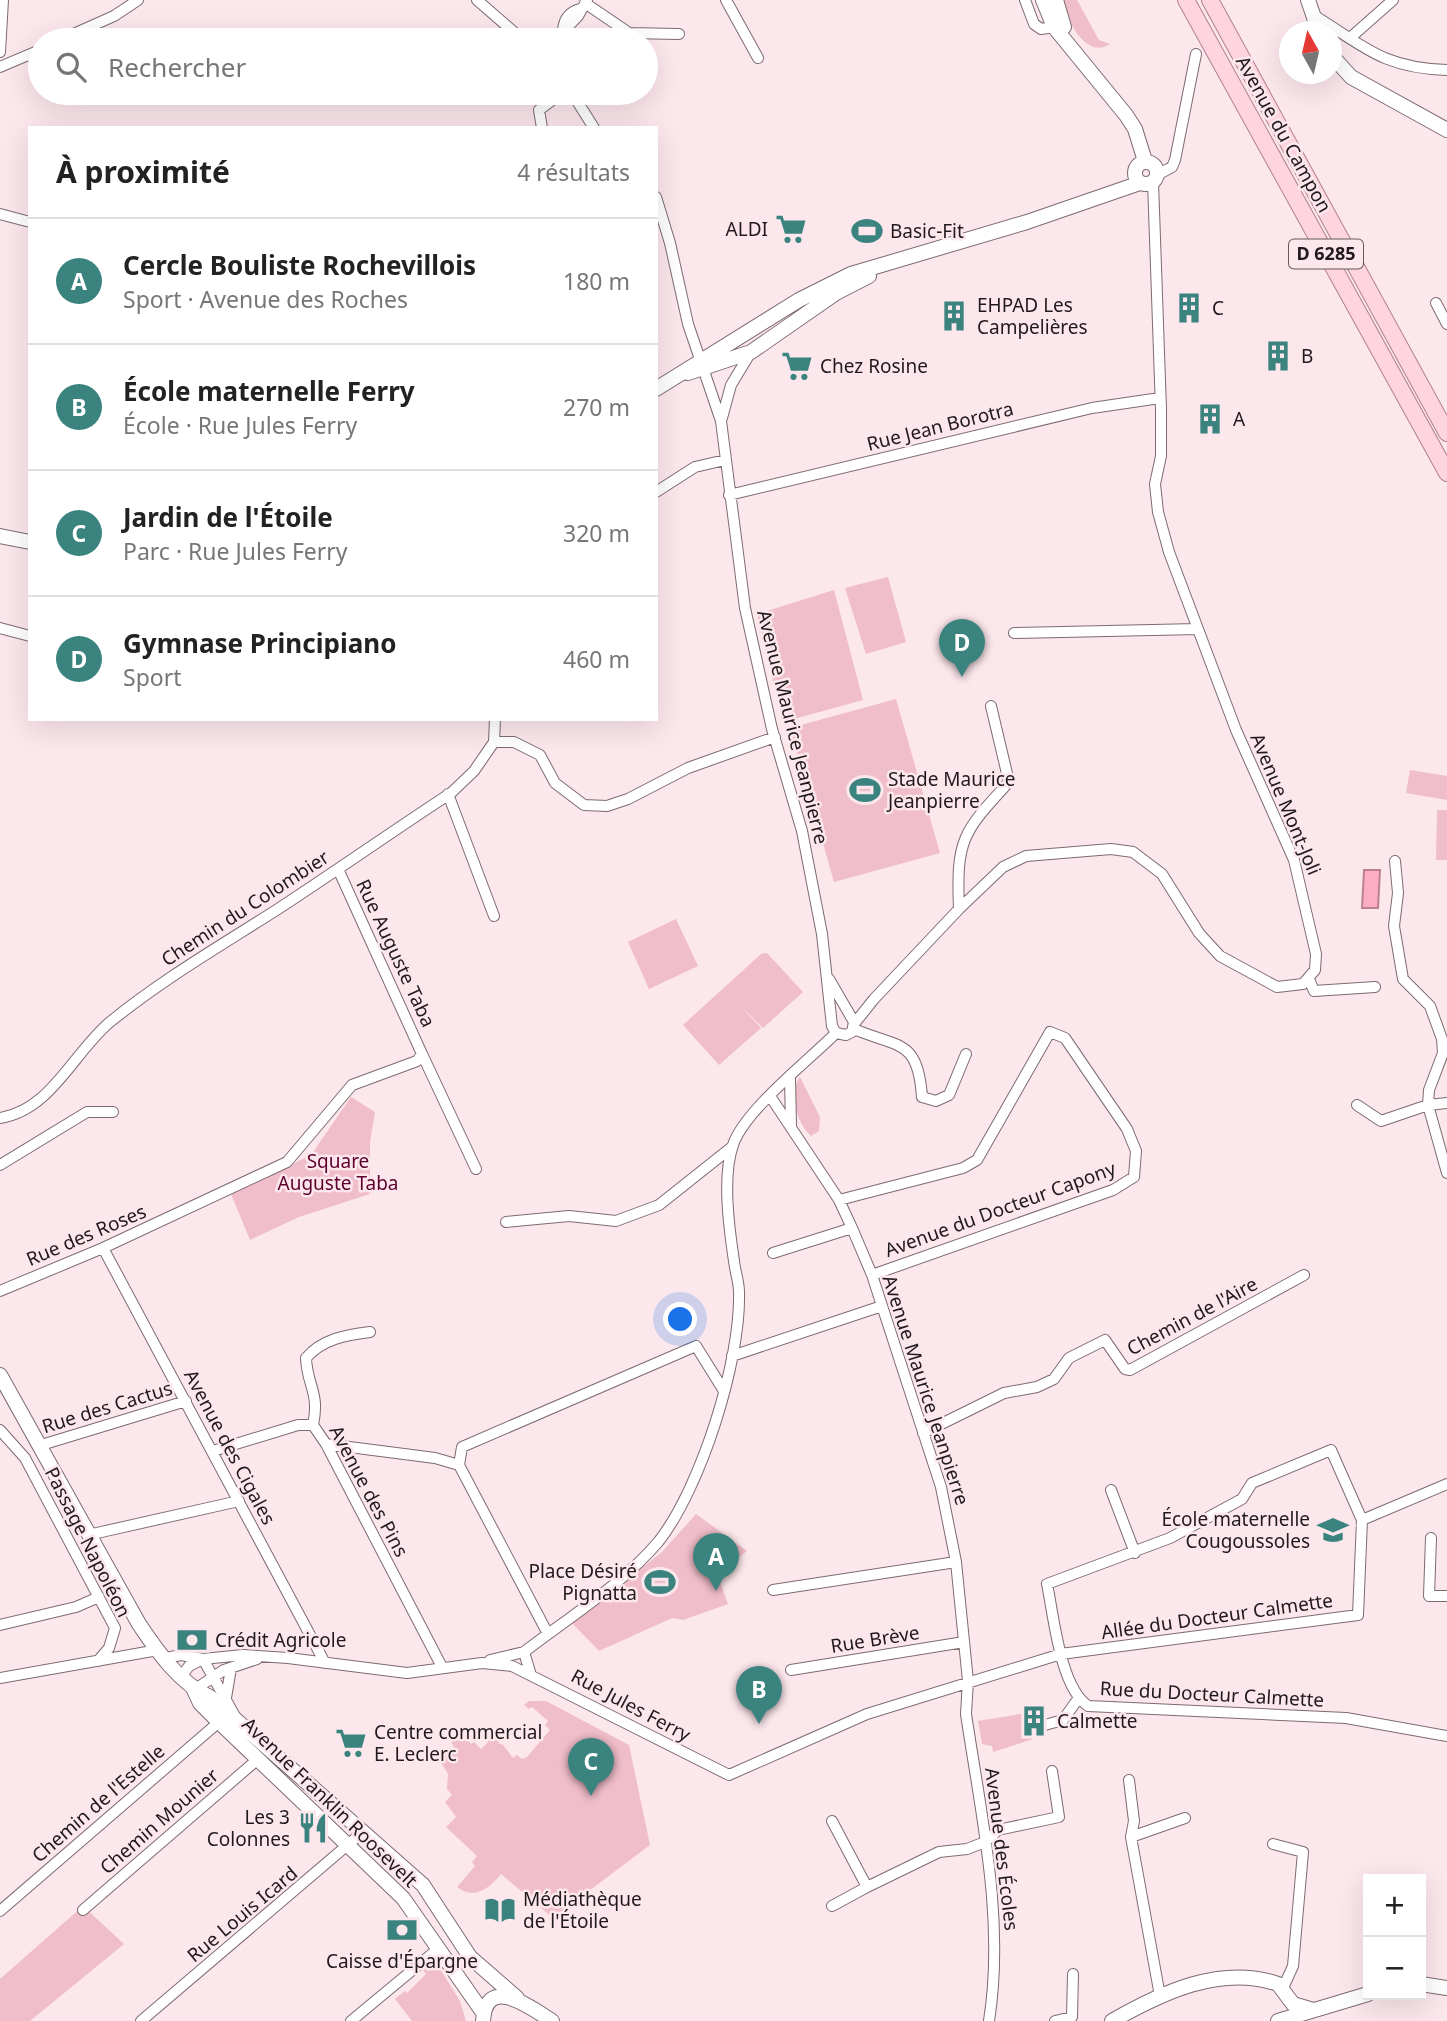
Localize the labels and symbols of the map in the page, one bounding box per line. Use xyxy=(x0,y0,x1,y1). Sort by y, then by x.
north arrow xyxy=(1279,21,1342,84)
street label: Avenue du Campon xyxy=(1230,51,1338,217)
supermarket icon: ALDI xyxy=(774,212,808,246)
sports icon: Basic-Fit xyxy=(850,214,884,248)
place label: ALDI xyxy=(726,216,768,242)
place label: Basic-Fit xyxy=(890,218,964,244)
road number: D 6285 xyxy=(1289,240,1363,268)
building icon: C xyxy=(1172,291,1206,325)
place label: EHPAD Les Campelières xyxy=(977,292,1088,340)
place label: C xyxy=(1212,295,1224,321)
building icon: EHPAD Les Campelières xyxy=(937,299,971,333)
building icon: B xyxy=(1261,339,1295,373)
place label: B xyxy=(1301,343,1313,369)
supermarket icon: Chez Rosine xyxy=(780,349,814,383)
place label: Chez Rosine xyxy=(820,353,928,379)
street label: Rue Jean Borotra xyxy=(864,395,1016,457)
building icon: A xyxy=(1193,402,1227,436)
place label: A xyxy=(1233,406,1246,432)
street label: Avenue Maurice Jeanpierre xyxy=(751,607,835,847)
pin: D xyxy=(939,619,985,677)
street label: Avenue Mont-Joli xyxy=(1244,729,1328,879)
place label: Stade Maurice Jeanpierre xyxy=(886,766,1016,814)
sports icon: Stade Maurice Jeanpierre xyxy=(848,773,882,807)
street label: Chemin du Colombier xyxy=(156,844,334,972)
street label: Rue Auguste Taba xyxy=(350,875,442,1031)
park label: Square Auguste Taba xyxy=(278,1148,398,1196)
street label: Avenue du Docteur Capony xyxy=(881,1155,1119,1263)
street label: Rue des Roses xyxy=(22,1198,150,1272)
street label: Chemin de l'Aire xyxy=(1122,1271,1262,1361)
street label: Avenue Maurice Jeanpierre xyxy=(876,1272,976,1508)
your location xyxy=(663,1302,697,1336)
street label: Avenue des Cigales xyxy=(178,1365,282,1529)
street label: Rue des Cactus xyxy=(39,1375,175,1439)
street label: Avenue des Pins xyxy=(323,1421,415,1561)
street label: Passage Napoléon xyxy=(39,1462,137,1622)
place label: École maternelle Cougoussoles xyxy=(1161,1506,1310,1554)
school or university icon: École maternelle Cougoussoles xyxy=(1316,1513,1350,1547)
pin: A xyxy=(693,1533,739,1591)
place label: Place Désiré Pignatta xyxy=(528,1558,637,1606)
sports icon: Place Désiré Pignatta xyxy=(643,1565,677,1599)
street label: Allée du Docteur Calmette xyxy=(1099,1587,1335,1645)
street label: Rue Brève xyxy=(829,1619,921,1659)
bank icon: Crédit Agricole xyxy=(175,1623,209,1657)
place label: Crédit Agricole xyxy=(215,1627,346,1653)
street label: Rue Jules Ferry xyxy=(567,1663,696,1748)
pin: B xyxy=(736,1666,782,1724)
street label: Rue du Docteur Calmette xyxy=(1099,1675,1325,1713)
building icon: Calmette xyxy=(1017,1704,1051,1738)
place label: Calmette xyxy=(1057,1708,1137,1734)
street label: Avenue Franklin Roosevelt xyxy=(237,1711,423,1893)
place label: Centre commercial E. Leclerc xyxy=(374,1719,542,1767)
supermarket icon: Centre commercial E. Leclerc xyxy=(334,1726,368,1760)
street label: Chemin de l'Estelle xyxy=(26,1738,170,1868)
pin: C xyxy=(568,1738,614,1796)
street label: Chemin Mounier xyxy=(94,1762,224,1880)
street label: Avenue des Écoles xyxy=(979,1766,1025,1932)
place label: Les 3 Colonnes xyxy=(207,1804,290,1852)
restaurant icon: Les 3 Colonnes xyxy=(296,1811,330,1845)
street label: Rue Louis Icard xyxy=(181,1860,303,1968)
place label: Médiathèque de l'Étoile xyxy=(523,1886,642,1934)
library icon: Médiathèque de l'Étoile xyxy=(483,1893,517,1927)
bank icon: Caisse d'Épargne xyxy=(385,1913,419,1947)
place label: Caisse d'Épargne xyxy=(326,1948,478,1974)

